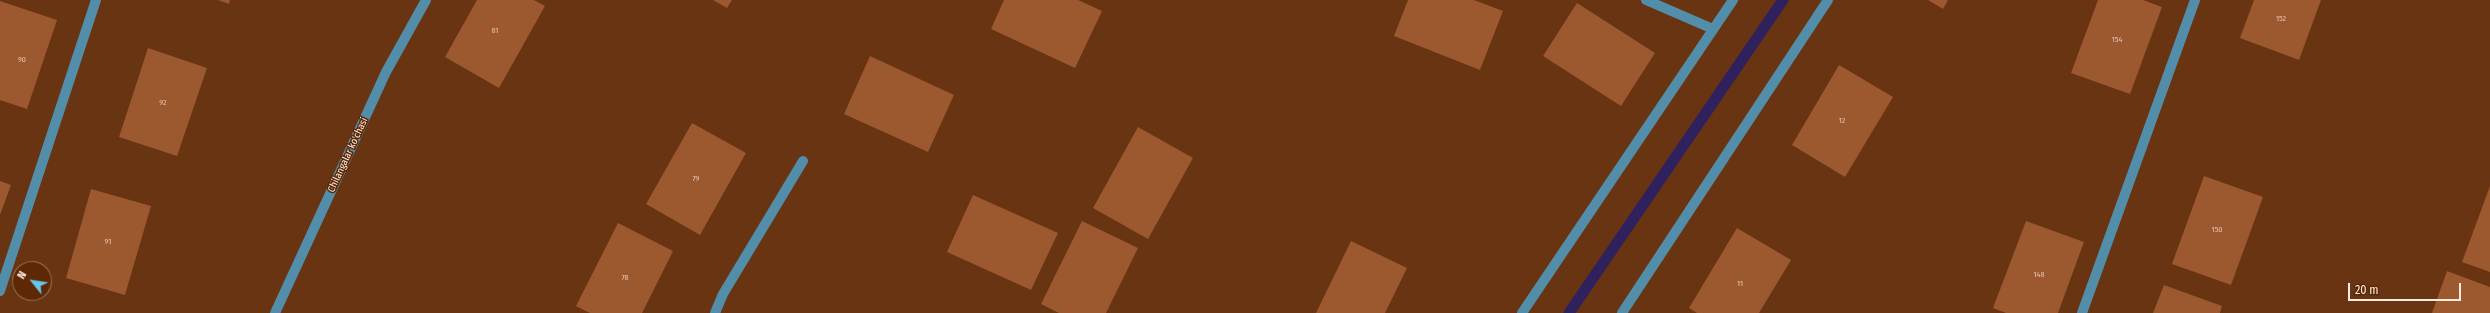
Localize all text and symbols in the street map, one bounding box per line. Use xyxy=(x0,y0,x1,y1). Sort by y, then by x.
house number: 152 xyxy=(2276,14,2286,24)
house number: 81 xyxy=(492,26,498,36)
house number: 154 xyxy=(2112,35,2122,45)
house number: 90 xyxy=(18,55,26,65)
house number: 92 xyxy=(159,98,167,108)
street label: Chilangalar ko'chasi xyxy=(325,116,371,194)
house number: 12 xyxy=(1839,116,1845,126)
house number: 79 xyxy=(692,174,700,184)
house number: 150 xyxy=(2212,225,2222,235)
house number: 91 xyxy=(105,237,111,247)
north arrow xyxy=(12,261,52,301)
text: N xyxy=(15,269,29,281)
house number: 148 xyxy=(2034,270,2044,280)
house number: 78 xyxy=(621,273,629,283)
scale bar xyxy=(2350,275,2463,301)
house number: 11 xyxy=(1737,279,1743,289)
text: 20 m xyxy=(2355,283,2379,297)

